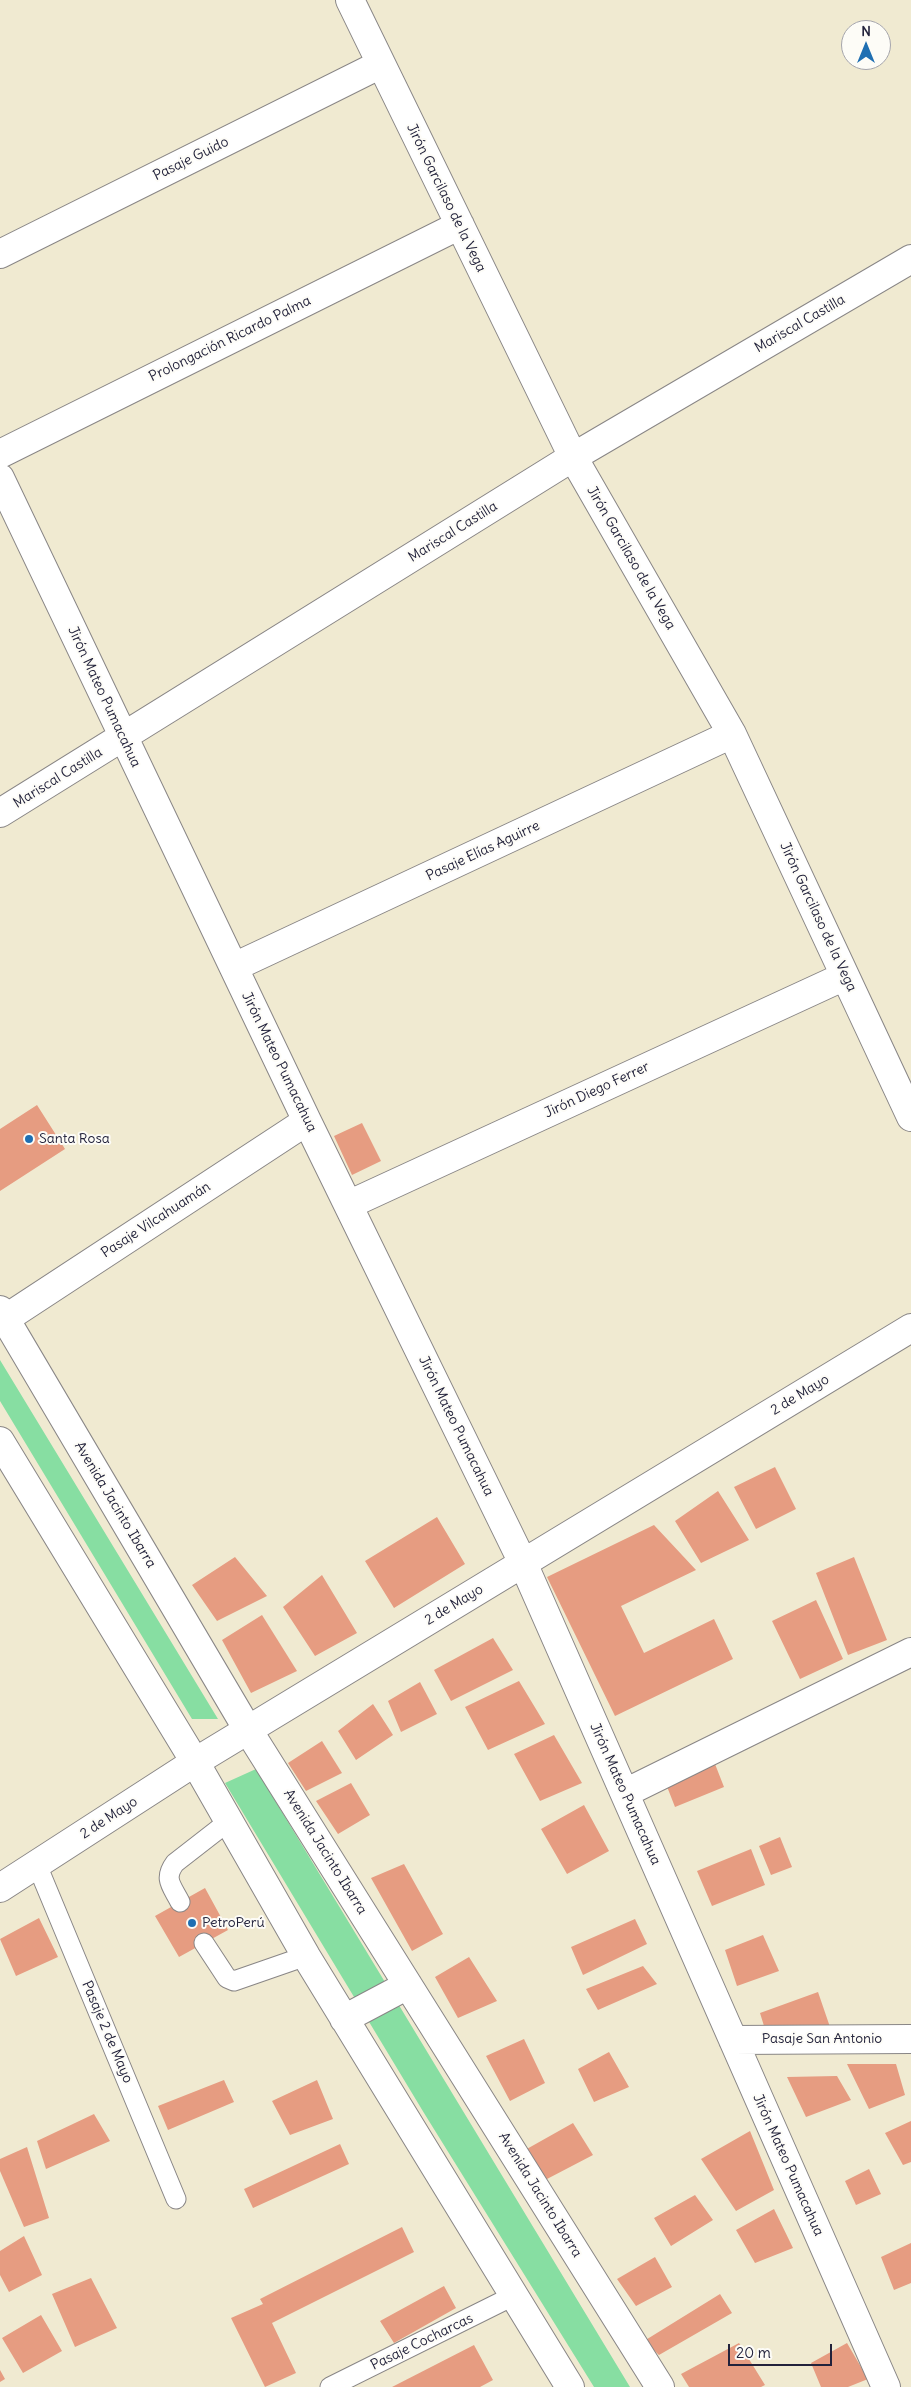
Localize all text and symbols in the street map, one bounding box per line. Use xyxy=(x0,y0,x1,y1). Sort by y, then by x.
north arrow xyxy=(841,20,891,70)
text: N xyxy=(861,22,871,40)
street label: Jirón Garcilaso de la Vega xyxy=(403,121,489,275)
street label: Pasaje Guido xyxy=(150,133,232,185)
street label: Mariscal Castilla xyxy=(752,291,848,357)
street label: Prolongación Ricardo Palma xyxy=(146,292,314,386)
street label: Jirón Garcilaso de la Vega xyxy=(583,483,679,633)
street label: Mariscal Castilla xyxy=(405,498,501,566)
street label: Jirón Mateo Pumacahua xyxy=(64,624,144,770)
street label: Mariscal Castilla xyxy=(10,744,106,812)
street label: Pasaje Elías Aguirre xyxy=(424,817,542,885)
street label: Jirón Garcilaso de la Vega xyxy=(776,840,860,994)
street label: Jirón Mateo Pumacahua xyxy=(238,989,320,1135)
street label: Jirón Diego Ferrer xyxy=(542,1058,652,1122)
place label: Santa Rosa xyxy=(39,1131,110,1147)
marker: Santa Rosa xyxy=(23,1133,35,1145)
street label: Pasaje Vilcahuamán xyxy=(98,1178,214,1262)
street label: Jirón Mateo Pumacahua xyxy=(415,1353,497,1499)
street label: 2 de Mayo xyxy=(768,1371,832,1419)
street label: Avenida Jacinto Ibarra xyxy=(71,1439,159,1571)
street label: 2 de Mayo xyxy=(422,1581,486,1629)
street label: Jirón Mateo Pumacahua xyxy=(586,1720,664,1868)
street label: Avenida Jacinto Ibarra xyxy=(280,1786,370,1918)
street label: 2 de Mayo xyxy=(77,1793,141,1843)
place label: PetroPerú xyxy=(202,1915,265,1931)
marker: PetroPerú xyxy=(186,1917,198,1929)
street label: Pasaje 2 de Mayo xyxy=(78,1978,136,2086)
street label: Pasaje San Antonio xyxy=(762,2031,882,2047)
street label: Jirón Mateo Pumacahua xyxy=(749,2091,827,2239)
street label: Avenida Jacinto Ibarra xyxy=(495,2129,585,2261)
street label: Pasaje Cocharcas xyxy=(368,2310,476,2374)
scale bar xyxy=(731,2334,835,2366)
text: 20 m xyxy=(736,2343,771,2362)

